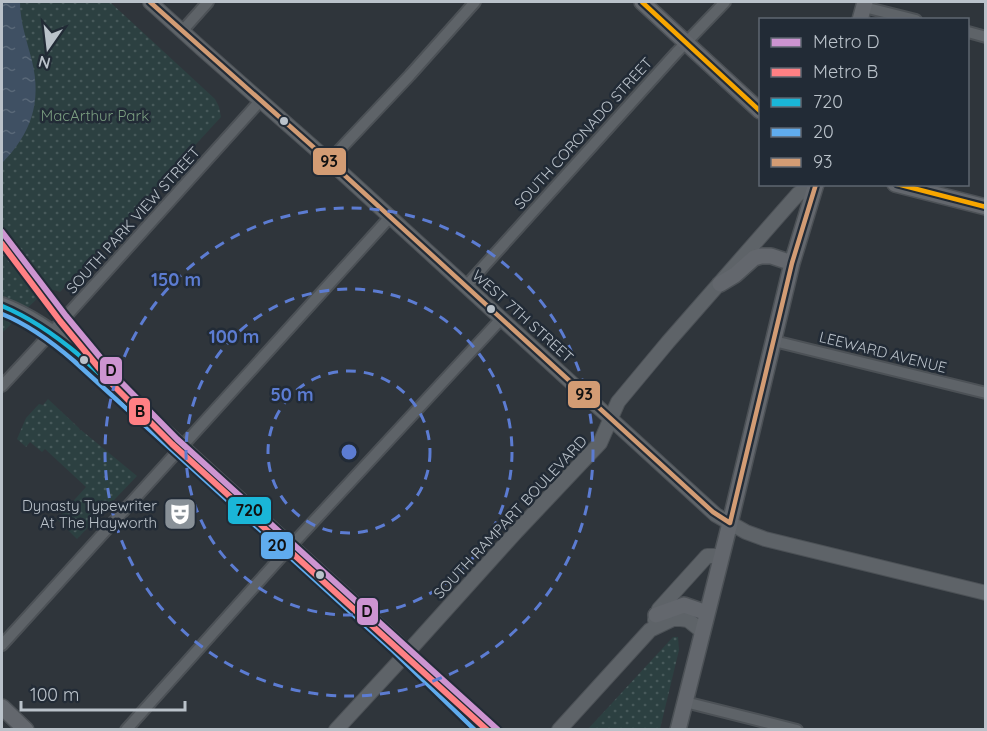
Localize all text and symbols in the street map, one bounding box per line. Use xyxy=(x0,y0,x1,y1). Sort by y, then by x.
north arrow xyxy=(18,18,78,78)
legend xyxy=(759,18,969,186)
text: Metro D xyxy=(813,30,879,53)
text: N xyxy=(36,51,52,74)
street label: SOUTH CORONADO STREET xyxy=(510,53,656,213)
text: Metro B xyxy=(813,60,878,83)
text: 720 xyxy=(813,90,843,113)
park label: MacArthur Park xyxy=(41,106,149,125)
unlabelled marker xyxy=(278,115,290,127)
text: 20 xyxy=(813,120,834,143)
street label: SOUTH PARK VIEW STREET xyxy=(62,143,204,297)
line badge: 93 xyxy=(312,147,347,176)
text: 93 xyxy=(813,150,832,173)
text: 93 xyxy=(320,151,338,171)
street label: WEST 7TH STREET xyxy=(468,265,578,367)
text: 150 m xyxy=(151,268,201,291)
unlabelled marker xyxy=(485,303,497,315)
text: 100 m xyxy=(209,325,259,348)
street label: LEEWARD AVENUE xyxy=(817,327,949,377)
unlabelled marker xyxy=(78,354,90,366)
line badge: D xyxy=(99,356,123,385)
text: D xyxy=(105,360,117,380)
line badge: 93 xyxy=(567,380,601,409)
text: 50 m xyxy=(270,383,314,406)
text: 93 xyxy=(575,384,593,404)
line badge: B xyxy=(128,397,151,426)
text: B xyxy=(135,401,145,421)
street label: SOUTH RAMPART BOULEVARD xyxy=(429,431,591,603)
centre of rings xyxy=(339,442,359,462)
place label: Dynasty Typewriter At The Hayworth xyxy=(22,496,157,532)
theatre icon: Dynasty Typewriter At The Hayworth xyxy=(162,496,198,532)
line badge: 720 xyxy=(227,496,272,525)
text: 720 xyxy=(235,500,263,520)
line badge: 20 xyxy=(260,531,294,560)
text: 20 xyxy=(268,535,287,555)
unlabelled marker xyxy=(314,569,326,581)
line badge: D xyxy=(356,597,379,626)
text: D xyxy=(361,601,373,621)
scale bar xyxy=(21,674,184,712)
text: 100 m xyxy=(30,683,79,706)

